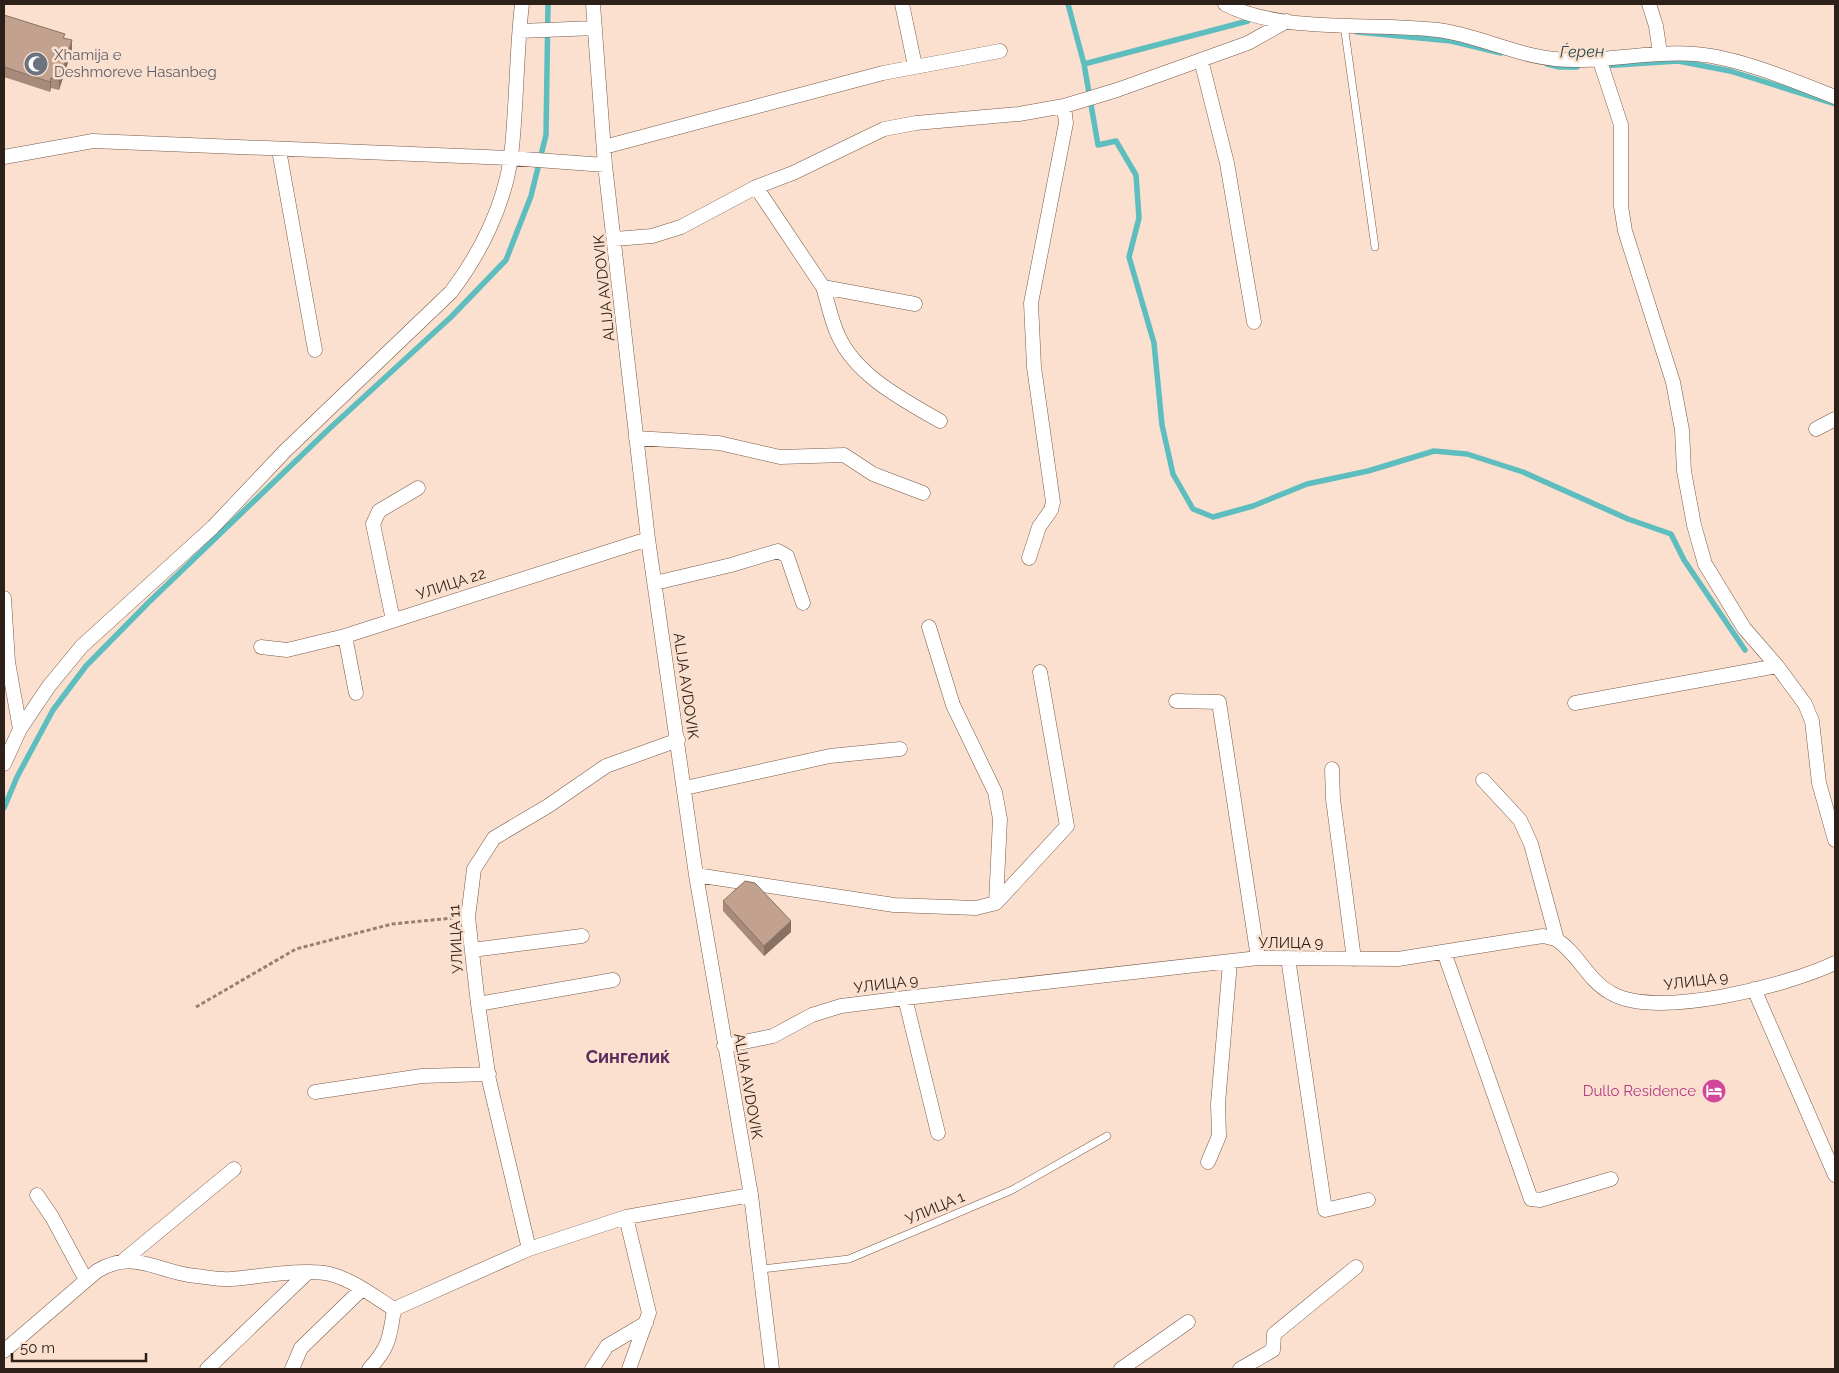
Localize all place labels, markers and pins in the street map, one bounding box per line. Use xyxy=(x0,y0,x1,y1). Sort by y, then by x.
place label: Xhamija e Deshmoreve Hasanbeg xyxy=(54,46,217,81)
mosque icon: Xhamija e Deshmoreve Hasanbeg xyxy=(23,51,49,77)
hotel icon: Dullo Residence xyxy=(1701,1078,1727,1104)
place label: Dullo Residence xyxy=(1583,1082,1696,1100)

